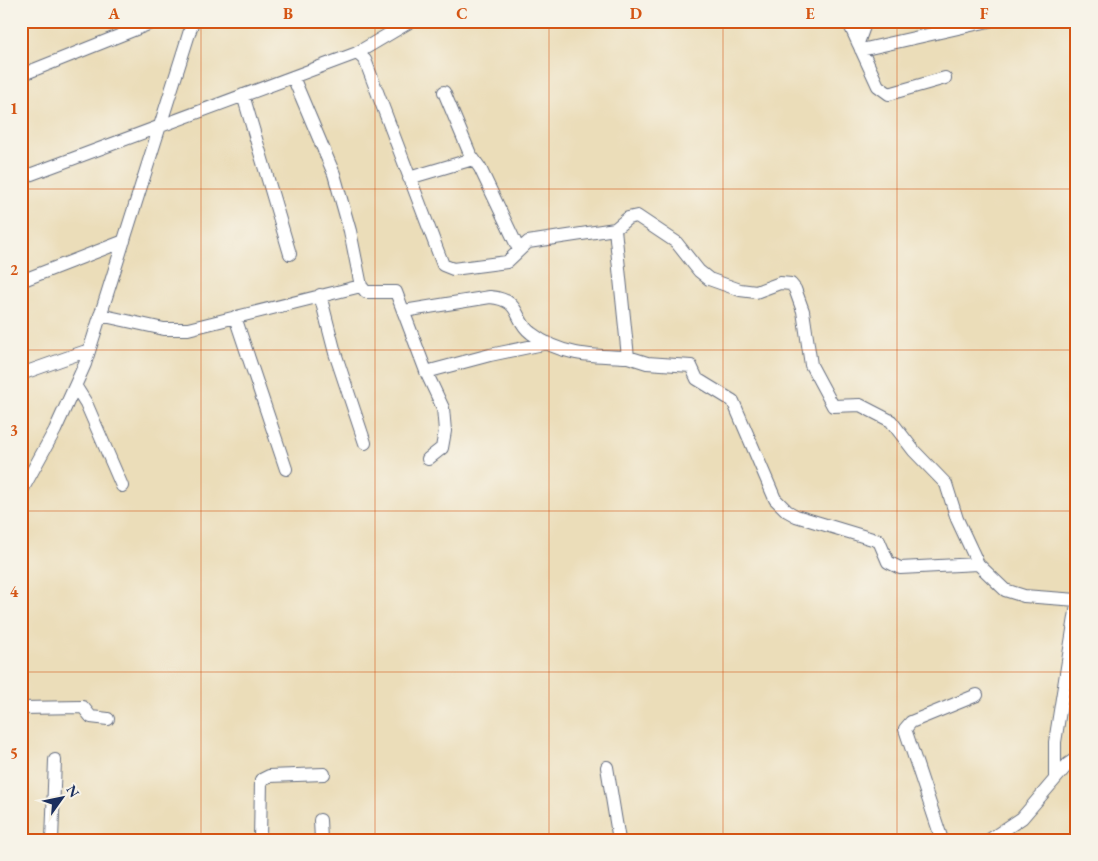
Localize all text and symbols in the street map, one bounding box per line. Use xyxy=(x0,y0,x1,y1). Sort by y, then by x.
text: A xyxy=(107,3,120,24)
text: B xyxy=(283,3,293,24)
text: C xyxy=(456,3,468,24)
text: D xyxy=(630,3,642,24)
text: E xyxy=(805,3,815,24)
text: F xyxy=(980,3,989,24)
text: 1 xyxy=(10,98,18,119)
text: 2 xyxy=(10,259,19,280)
text: 3 xyxy=(10,420,18,441)
text: 4 xyxy=(10,581,19,602)
text: 5 xyxy=(10,743,18,764)
north arrow xyxy=(38,774,88,824)
text: N xyxy=(62,781,84,801)

